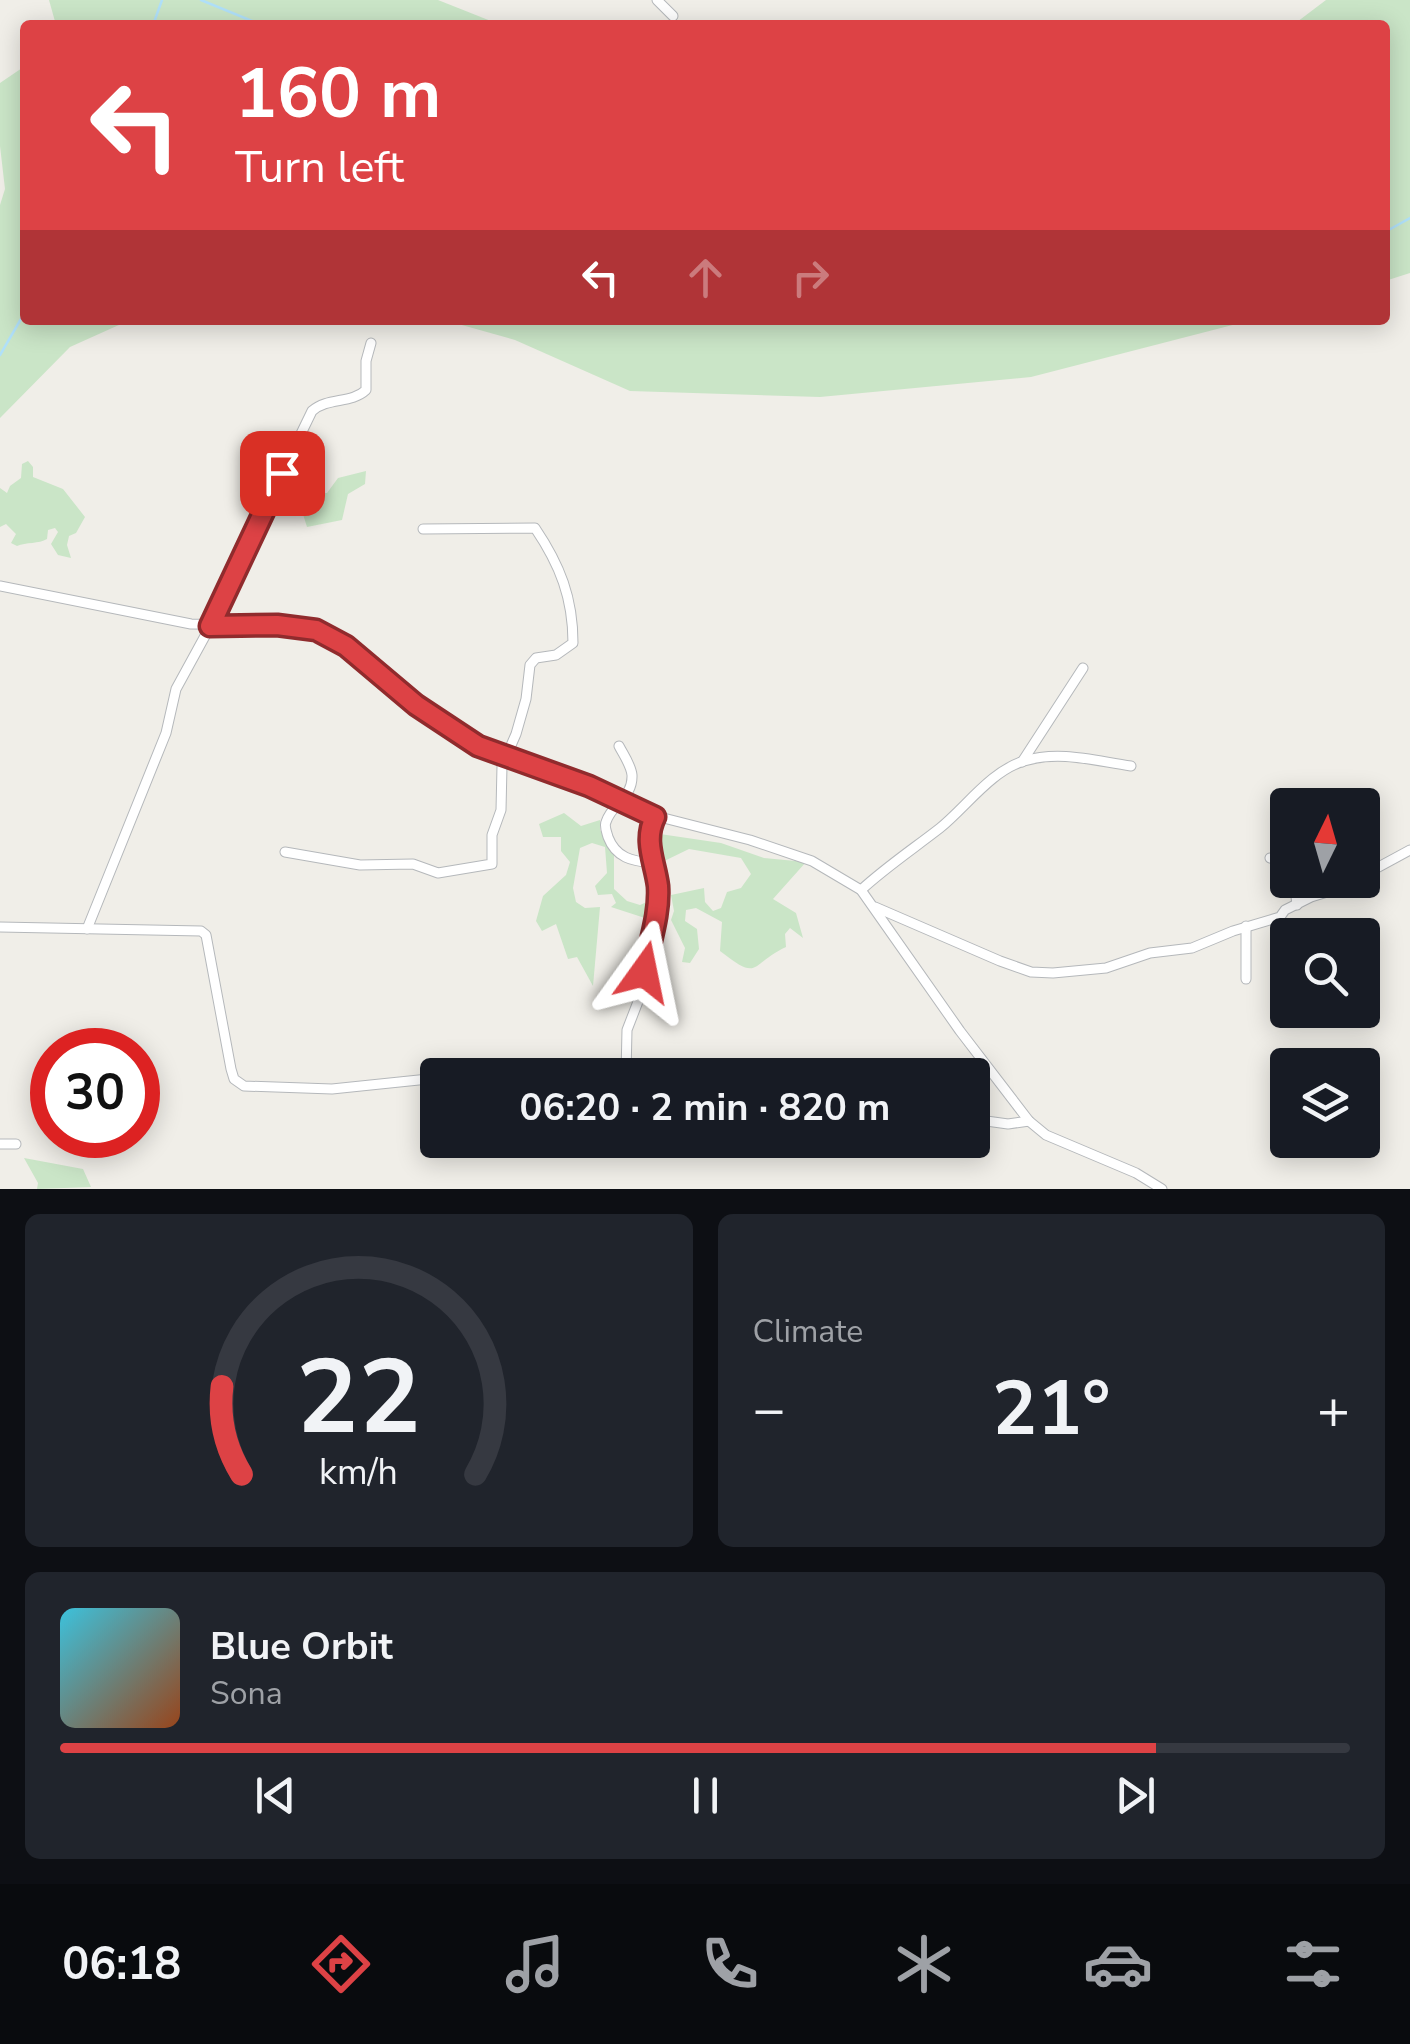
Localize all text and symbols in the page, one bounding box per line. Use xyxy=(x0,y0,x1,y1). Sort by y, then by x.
text: 160 m xyxy=(235,46,441,142)
icon: left xyxy=(70,60,200,190)
text: Turn left xyxy=(235,137,404,198)
icon: left xyxy=(573,250,628,305)
icon: ahead xyxy=(678,250,733,305)
icon: right xyxy=(783,250,838,305)
pin xyxy=(240,431,325,516)
icon: arrive xyxy=(255,446,310,501)
north arrow xyxy=(1270,788,1380,898)
map controls xyxy=(1270,788,1380,1158)
button: search xyxy=(1270,918,1380,1028)
position arrow xyxy=(592,920,696,1024)
speed limit sign: 30 xyxy=(30,1028,160,1158)
button: layers xyxy=(1270,1048,1380,1158)
text: 06:20 · 2 min · 820 m xyxy=(520,1082,890,1133)
text: Climate xyxy=(753,1310,863,1353)
text: 22 xyxy=(296,1327,421,1469)
text: 21° xyxy=(992,1358,1110,1460)
text: − xyxy=(753,1372,786,1447)
text: + xyxy=(1317,1372,1350,1447)
text: km/h xyxy=(319,1448,398,1497)
text: Blue Orbit xyxy=(210,1621,393,1672)
text: Sona xyxy=(210,1672,283,1715)
icon: previous xyxy=(248,1768,303,1823)
icon: pause xyxy=(678,1768,733,1823)
icon: next xyxy=(1108,1768,1163,1823)
icon: directions xyxy=(306,1929,376,1999)
icon: music xyxy=(500,1929,570,1999)
icon: phone xyxy=(695,1929,765,1999)
icon: climate xyxy=(889,1929,959,1999)
icon: car xyxy=(1083,1929,1153,1999)
icon: filters xyxy=(1278,1929,1348,1999)
text: 06:18 xyxy=(62,1934,181,1995)

